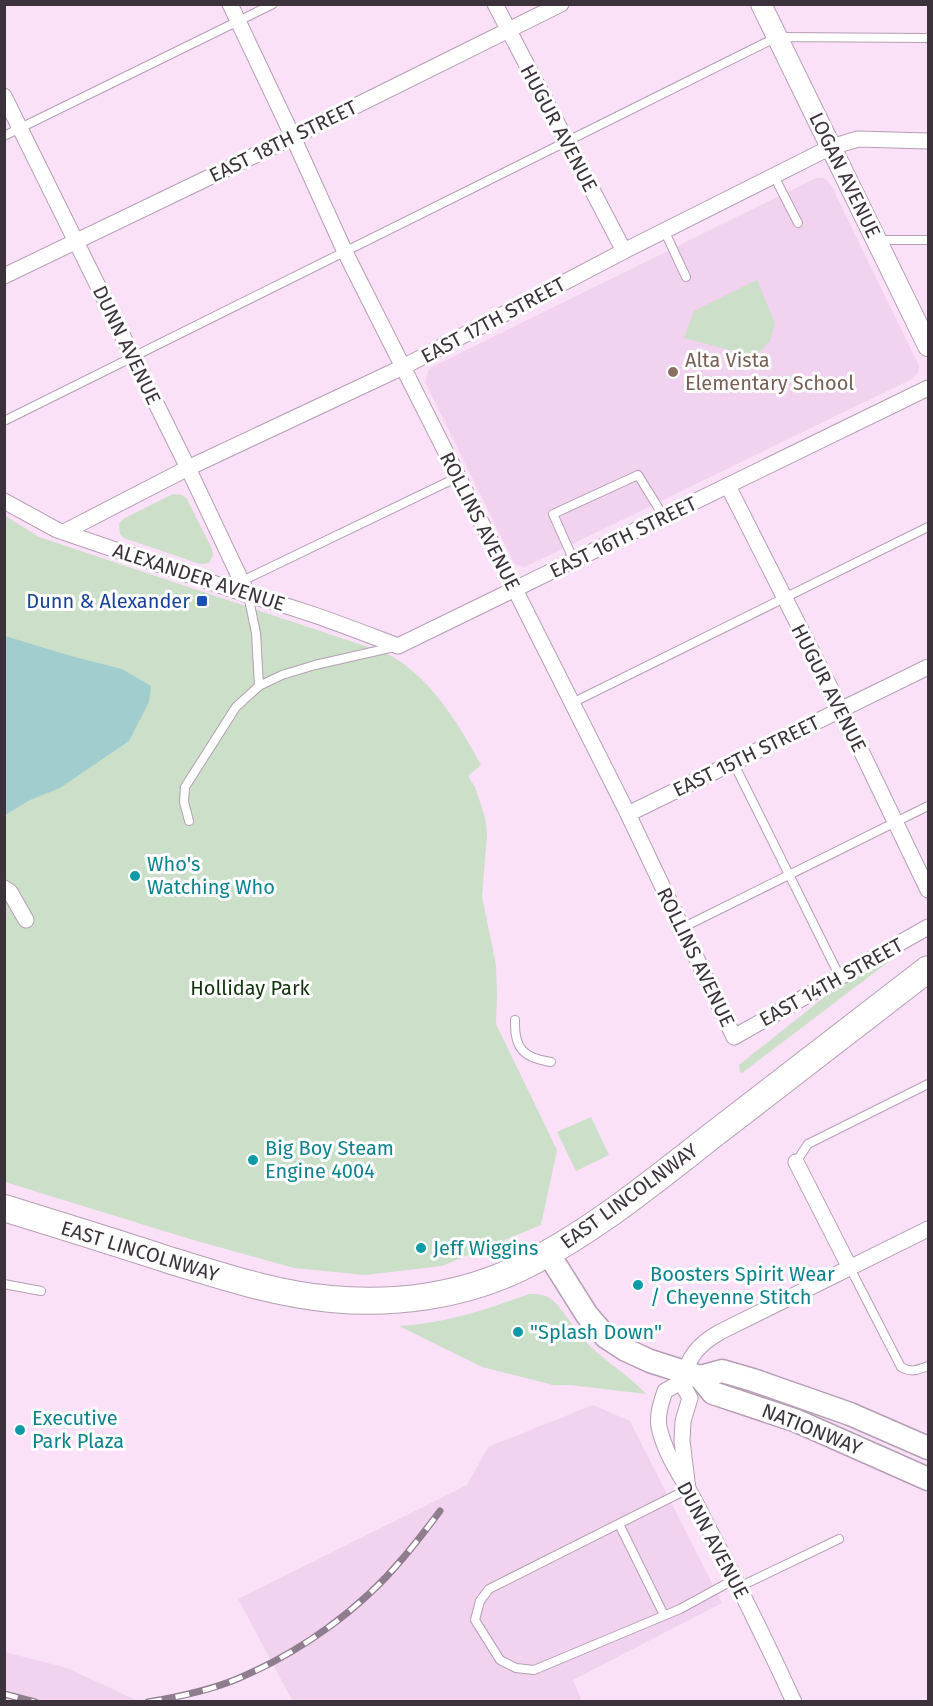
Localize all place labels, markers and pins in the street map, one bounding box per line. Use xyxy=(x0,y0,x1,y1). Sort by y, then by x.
place label: Alta Vista Elementary School xyxy=(685,348,854,395)
marker: Alta Vista Elementary School xyxy=(666,365,680,379)
place label: Dunn & Alexander xyxy=(26,589,190,613)
marker: Dunn & Alexander xyxy=(195,594,209,608)
place label: Who's Watching Who xyxy=(147,852,275,899)
marker: Who's Watching Who xyxy=(128,869,142,883)
place label: Big Boy Steam Engine 4004 xyxy=(265,1136,394,1183)
marker: Big Boy Steam Engine 4004 xyxy=(246,1153,260,1167)
place label: Jeff Wiggins xyxy=(433,1236,538,1260)
marker: Jeff Wiggins xyxy=(414,1241,428,1255)
place label: Boosters Spirit Wear / Cheyenne Stitch xyxy=(650,1262,835,1309)
marker: Boosters Spirit Wear / Cheyenne Stitch xyxy=(631,1278,645,1292)
place label: "Splash Down" xyxy=(530,1320,662,1344)
marker: "Splash Down" xyxy=(511,1325,525,1339)
place label: Executive Park Plaza xyxy=(32,1406,124,1453)
marker: Executive Park Plaza xyxy=(13,1423,27,1437)

